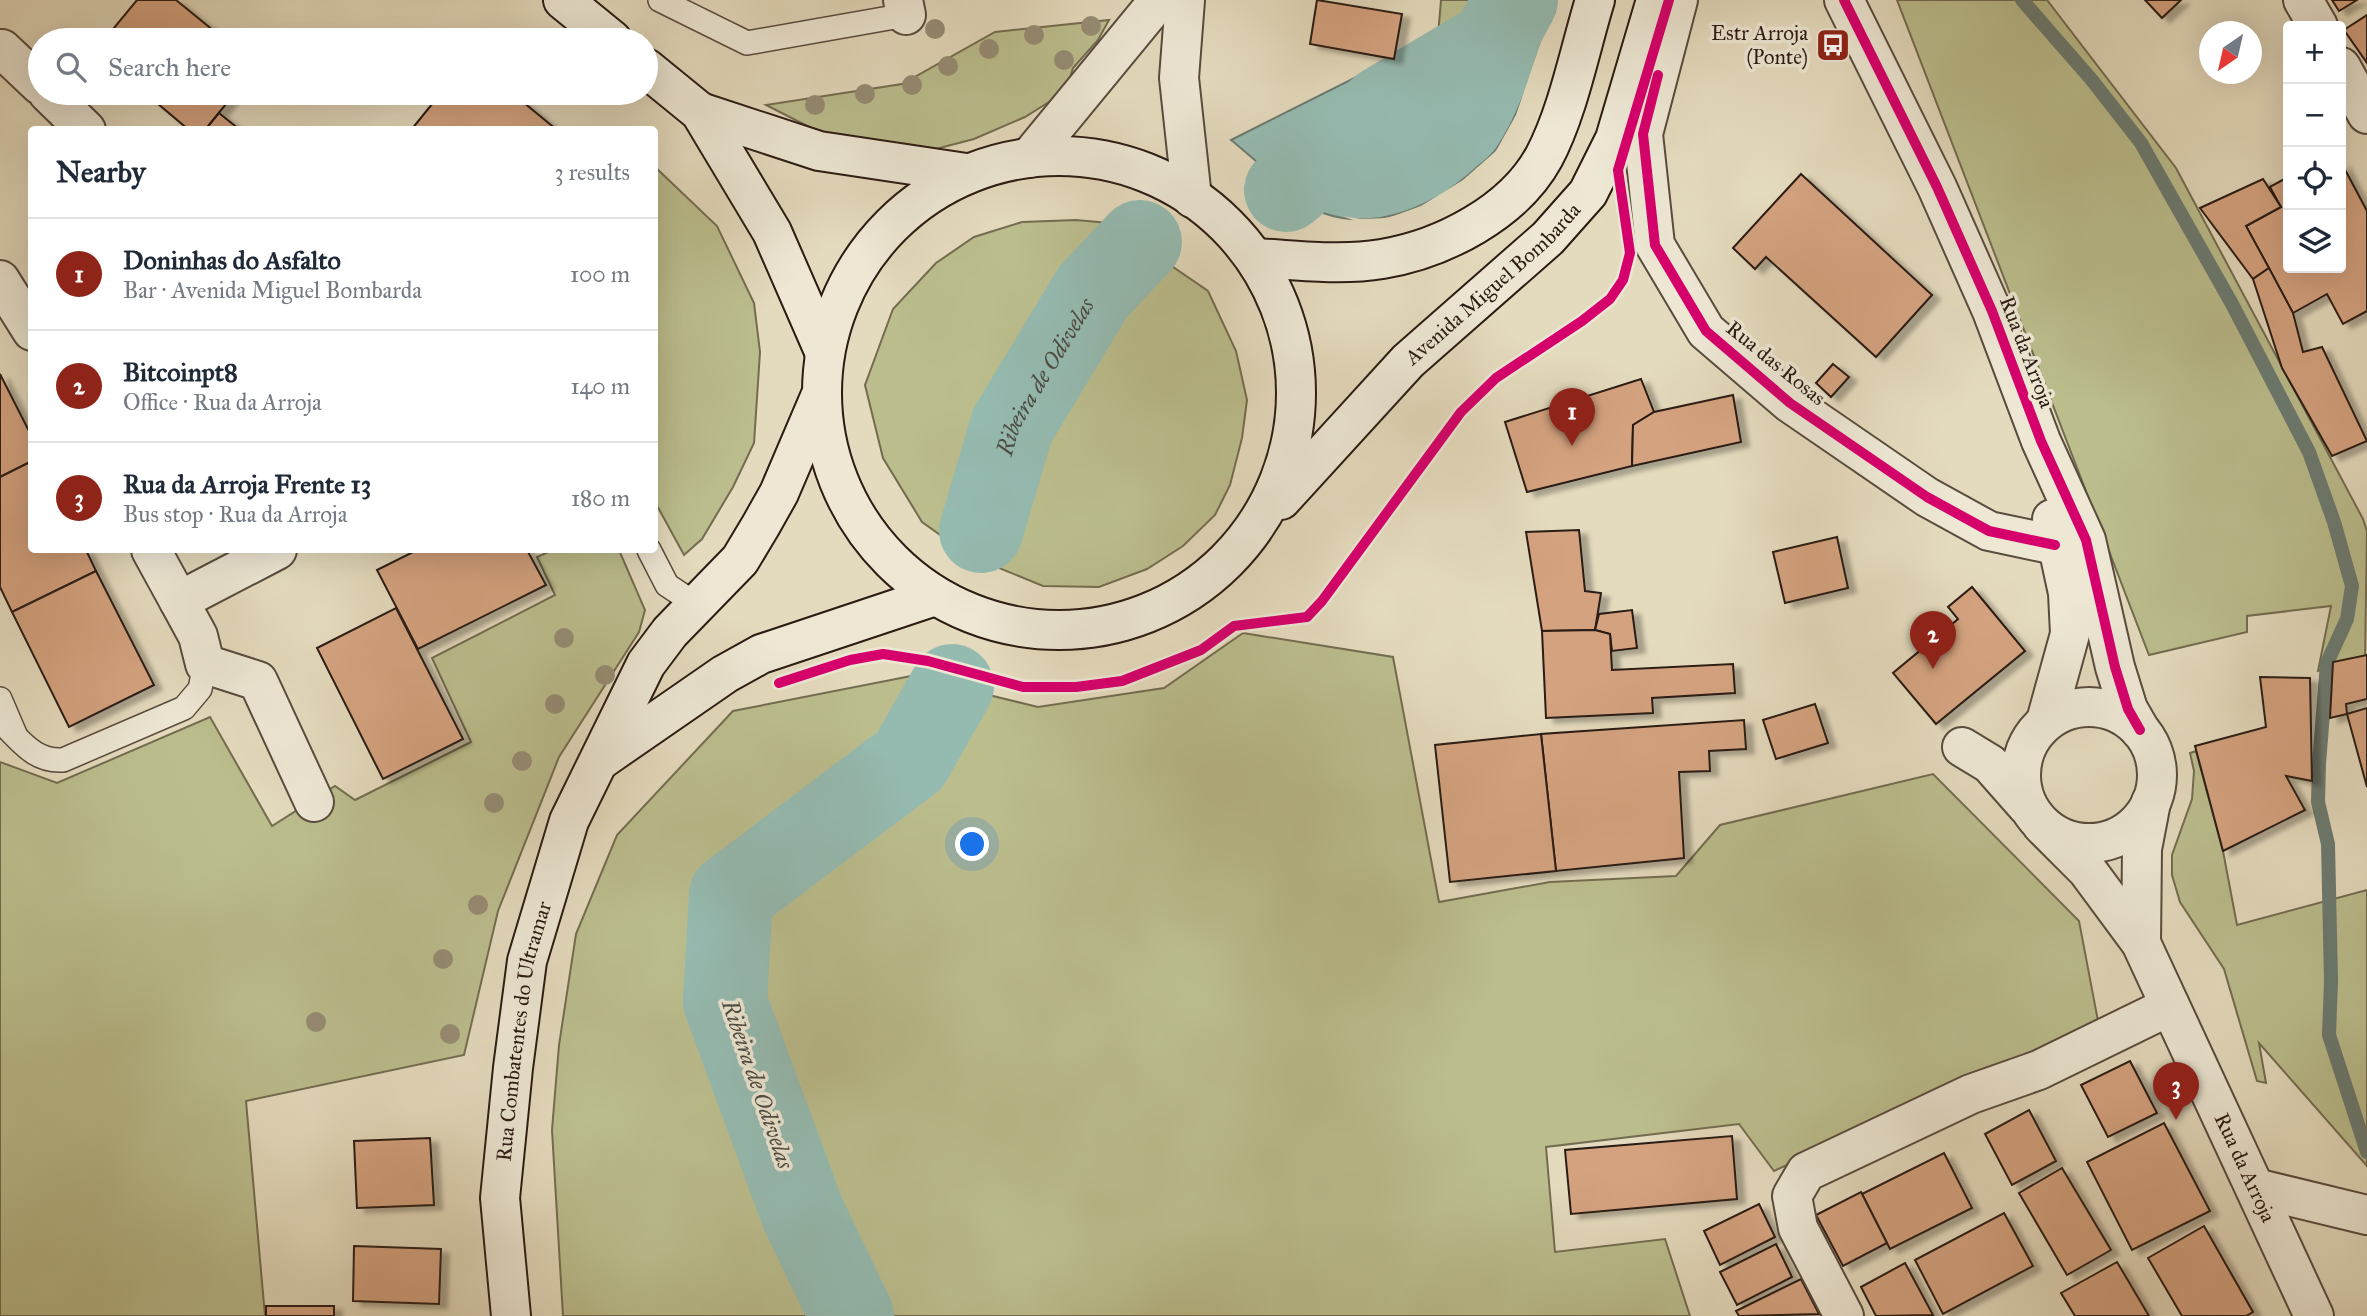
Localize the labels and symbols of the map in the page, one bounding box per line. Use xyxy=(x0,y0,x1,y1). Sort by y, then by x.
place label: Estr Arroja (Ponte) xyxy=(1711,20,1808,70)
north arrow xyxy=(2199,21,2262,84)
bus stop icon: Estr Arroja (Ponte) xyxy=(1814,26,1852,64)
street label: Avenida Miguel Bombarda xyxy=(1399,197,1586,371)
street label: Rua da Arroja xyxy=(1994,292,2060,412)
water label: Ribeira de Odivelas xyxy=(990,293,1100,460)
street label: Rua das Rosas xyxy=(1721,315,1831,411)
pin: 1 xyxy=(1549,388,1595,446)
pin: 2 xyxy=(1910,611,1956,669)
your location xyxy=(955,827,989,861)
street label: Rua Combatentes do Ultramar xyxy=(491,898,557,1163)
water label: Ribeira de Odivelas xyxy=(716,995,800,1172)
pin: 3 xyxy=(2153,1062,2199,1120)
street label: Rua da Arroja xyxy=(2209,1109,2282,1227)

